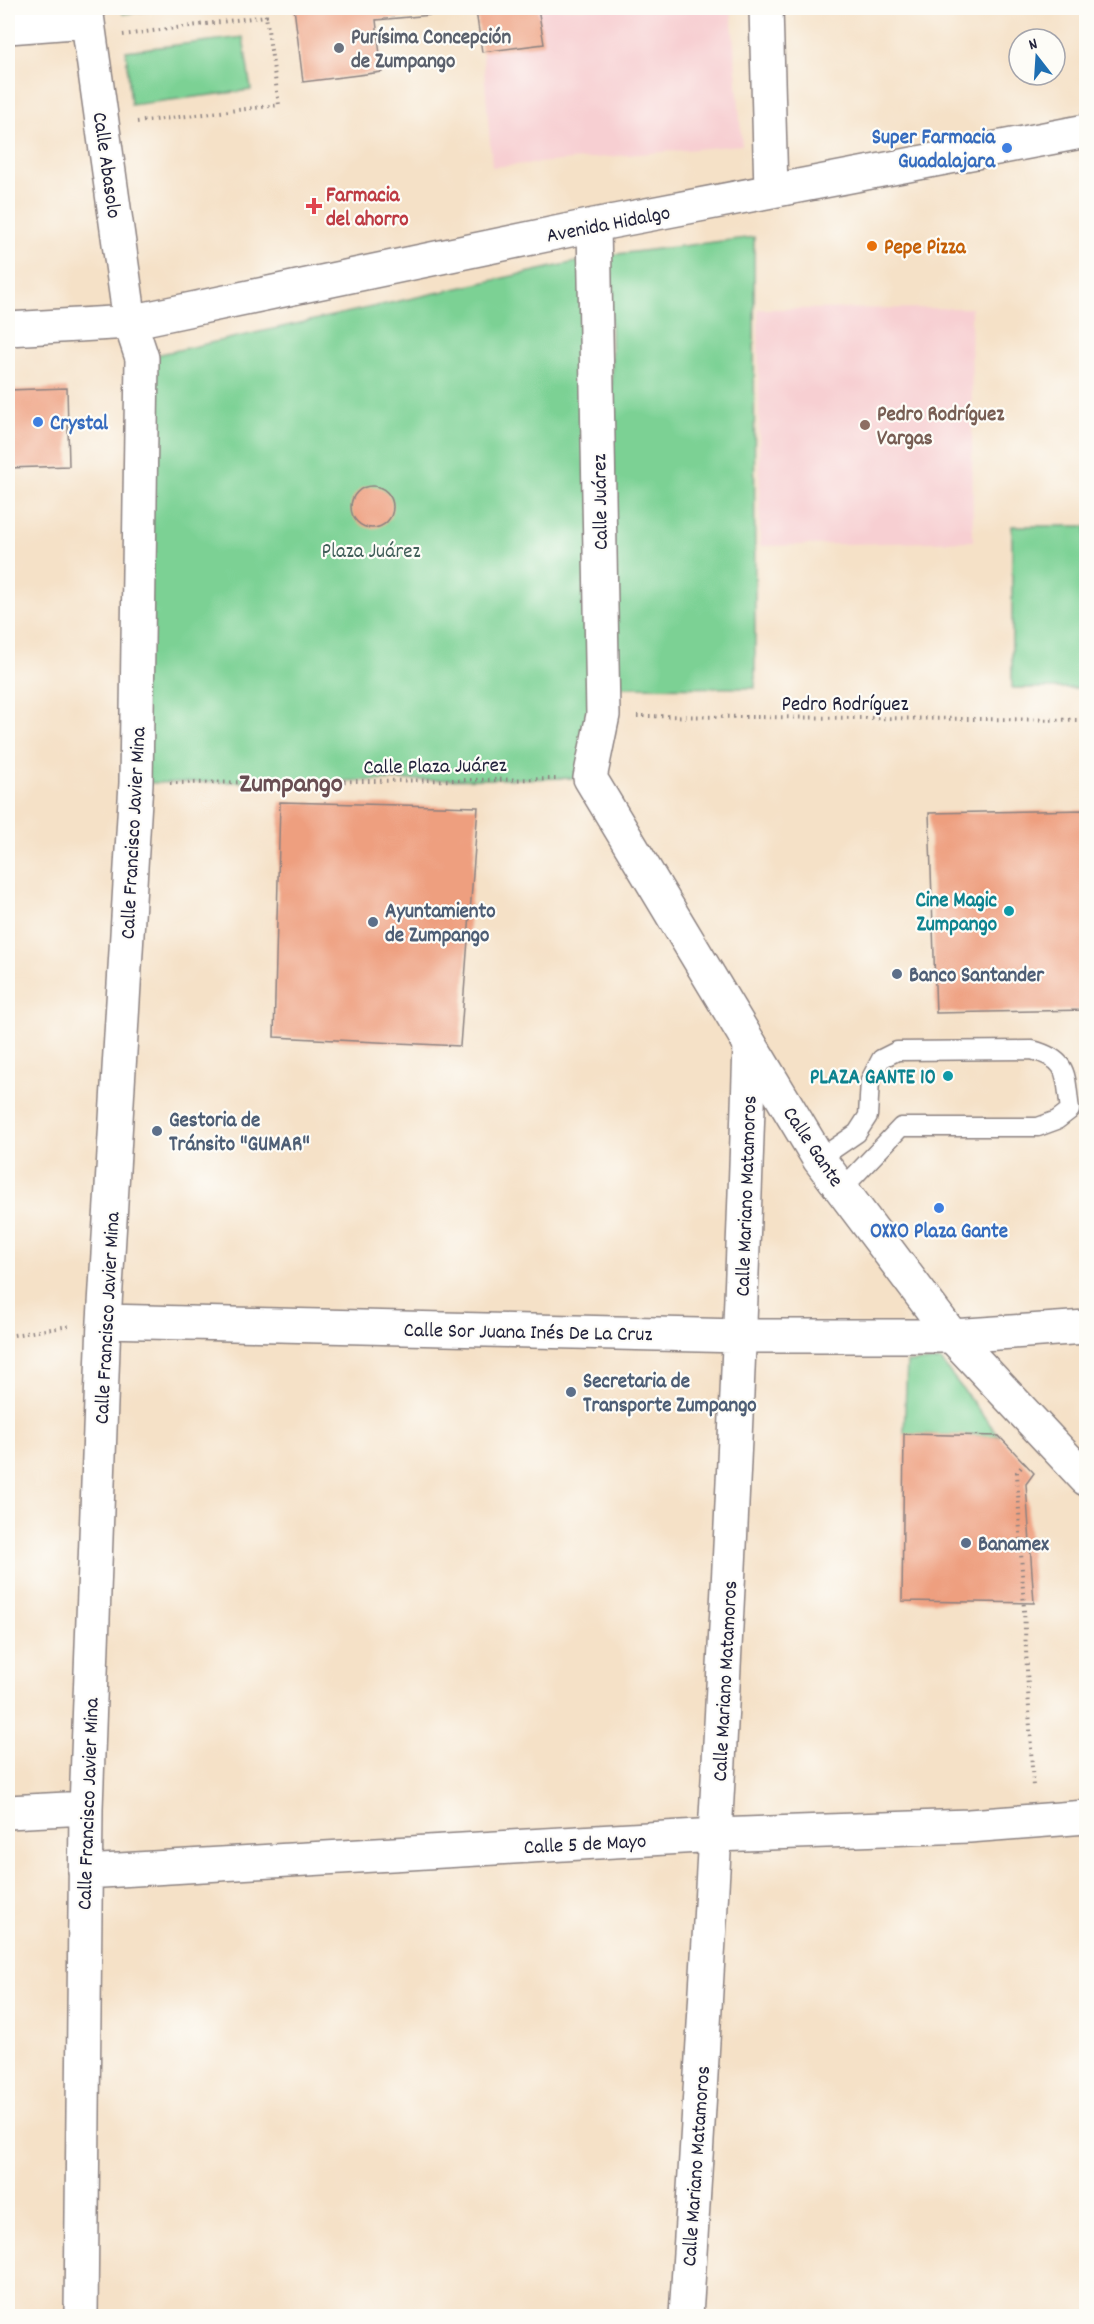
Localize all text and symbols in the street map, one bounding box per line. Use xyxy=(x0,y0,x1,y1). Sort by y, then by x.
place label: Purísima Concepción de Zumpango xyxy=(351,24,511,78)
north arrow xyxy=(1007,27,1067,87)
text: N xyxy=(1026,33,1041,57)
marker: Purísima Concepción de Zumpango xyxy=(332,41,346,55)
street label: Calle Abasolo xyxy=(83,110,127,221)
place label: Super Farmacia Guadalajara xyxy=(872,124,996,178)
marker: Super Farmacia Guadalajara xyxy=(1000,141,1014,155)
place label: Farmacia del ahorro xyxy=(326,182,409,236)
marker: Farmacia del ahorro xyxy=(307,199,321,213)
street label: Avenida Hidalgo xyxy=(544,199,673,253)
place label: Pepe Pizza xyxy=(884,234,967,264)
marker: Pepe Pizza xyxy=(865,239,879,253)
place label: Pedro Rodríguez Vargas xyxy=(877,401,1005,455)
place label: Crystal xyxy=(50,410,109,440)
marker: Crystal xyxy=(31,415,45,429)
marker: Pedro Rodríguez Vargas xyxy=(858,418,872,432)
street label: Calle Juárez xyxy=(586,453,618,550)
park label: Plaza Juárez xyxy=(321,538,421,568)
street label: Pedro Rodríguez xyxy=(781,691,909,721)
street label: Calle Francisco Javier Mina xyxy=(114,725,156,940)
street label: Calle Plaza Juárez xyxy=(363,752,507,784)
district label: Zumpango xyxy=(239,766,343,805)
place label: Cine Magic Zumpango xyxy=(915,887,998,941)
place label: Ayuntamiento de Zumpango xyxy=(385,898,496,952)
marker: Cine Magic Zumpango xyxy=(1002,904,1016,918)
marker: Ayuntamiento de Zumpango xyxy=(366,915,380,929)
place label: Banco Santander xyxy=(909,962,1045,992)
marker: Banco Santander xyxy=(890,967,904,981)
place label: PLAZA GANTE 10 xyxy=(810,1064,936,1094)
marker: PLAZA GANTE 10 xyxy=(941,1069,955,1083)
street label: Calle Mariano Matamoros xyxy=(729,1095,767,1297)
street label: Calle Gante xyxy=(774,1101,850,1194)
place label: Gestoria de Tránsito "GUMAR" xyxy=(169,1107,310,1161)
marker: Gestoria de Tránsito "GUMAR" xyxy=(150,1124,164,1138)
marker: OXXO Plaza Gante xyxy=(932,1201,946,1215)
street label: Calle Francisco Javier Mina xyxy=(88,1210,130,1425)
place label: OXXO Plaza Gante xyxy=(870,1218,1008,1248)
street label: Calle Sor Juana Inés De La Cruz xyxy=(403,1317,653,1351)
place label: Secretaria de Transporte Zumpango xyxy=(583,1368,757,1422)
marker: Secretaria de Transporte Zumpango xyxy=(564,1385,578,1399)
place label: Banamex xyxy=(978,1531,1049,1561)
marker: Banamex xyxy=(959,1536,973,1550)
street label: Calle Mariano Matamoros xyxy=(707,1580,747,1782)
street label: Calle Francisco Javier Mina xyxy=(71,1696,109,1911)
street label: Calle 5 de Mayo xyxy=(523,1828,647,1864)
street label: Calle Mariano Matamoros xyxy=(676,2065,720,2268)

